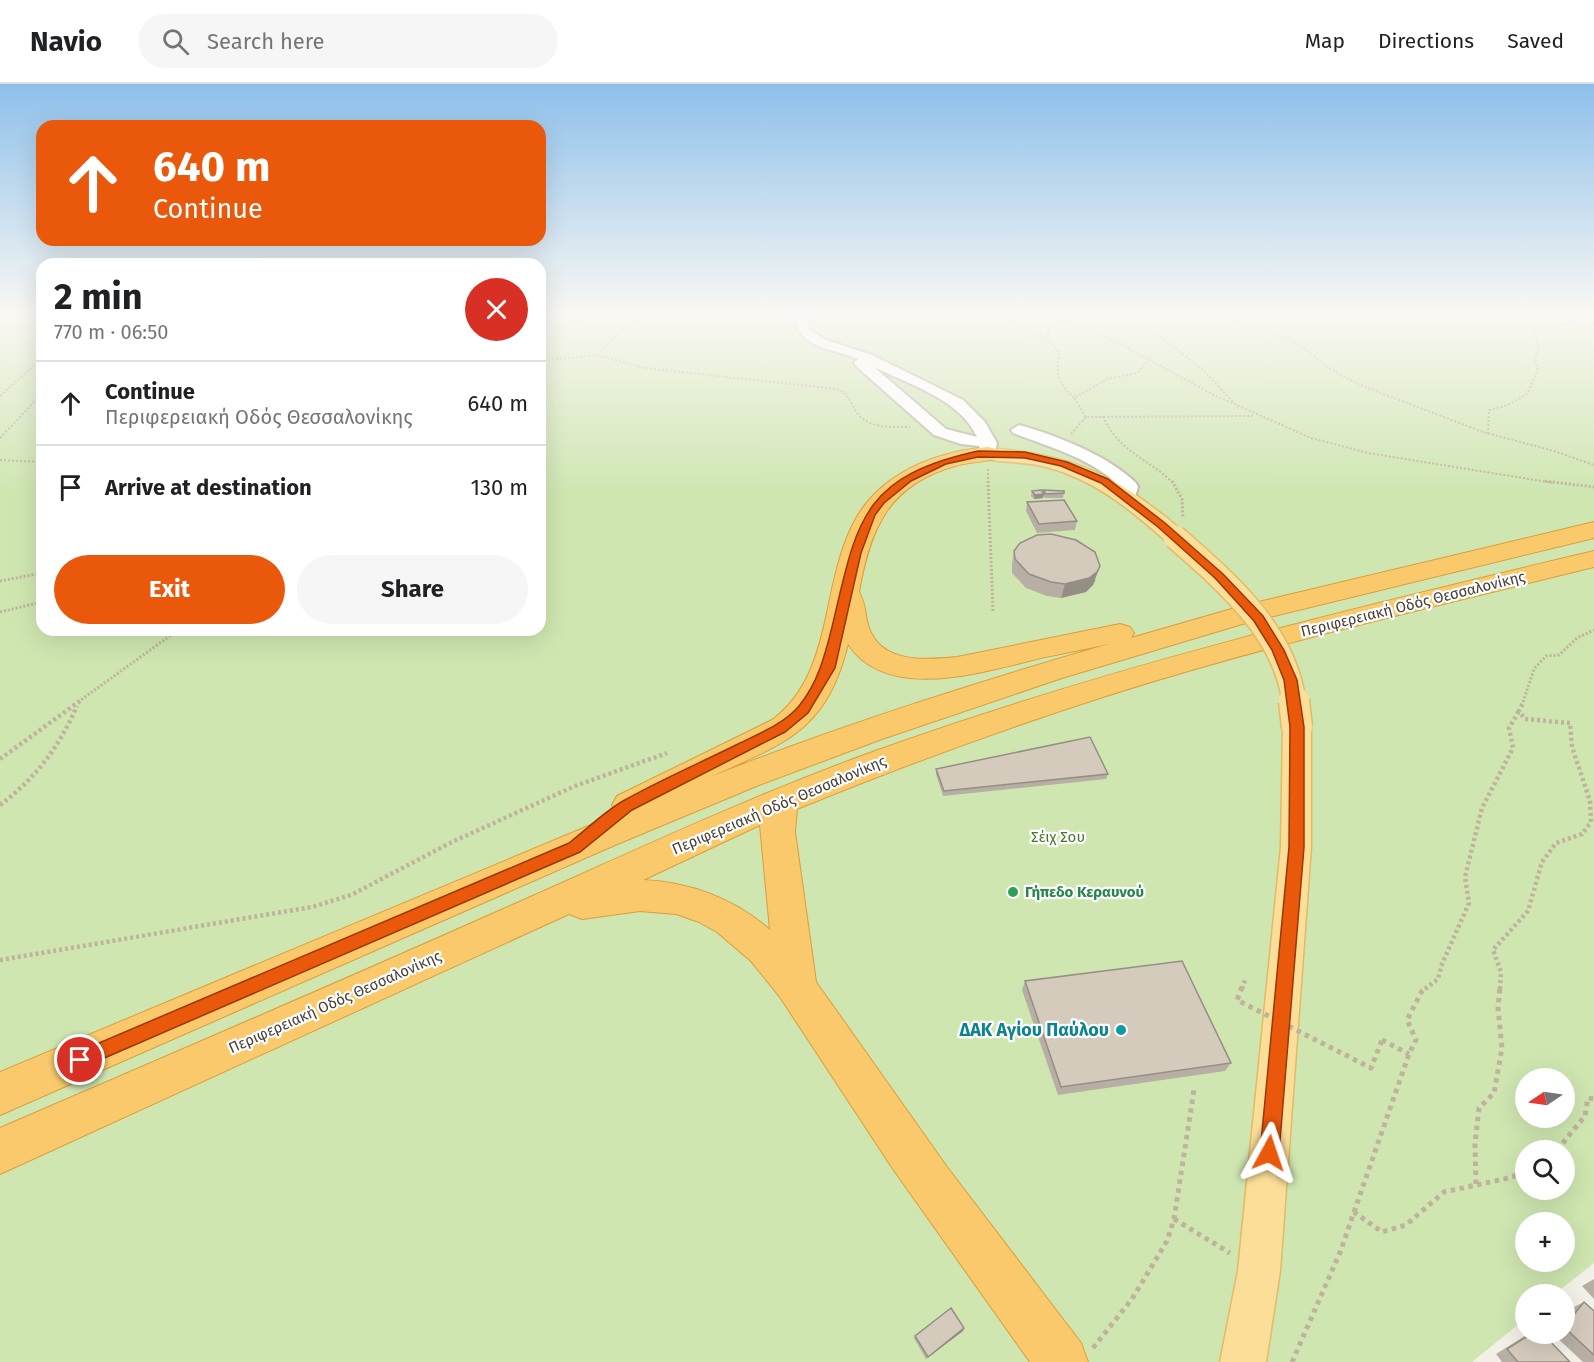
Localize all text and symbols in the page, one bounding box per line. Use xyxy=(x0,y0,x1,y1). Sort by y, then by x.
search box xyxy=(138,14,558,68)
text: Navio xyxy=(30,25,102,58)
icon: search xyxy=(159,25,192,58)
text: Search here xyxy=(207,28,325,55)
text: Map xyxy=(1305,28,1345,54)
text: Directions xyxy=(1378,28,1474,54)
text: Saved xyxy=(1507,28,1564,54)
text: 640 m xyxy=(153,142,270,192)
icon: ahead xyxy=(54,144,132,222)
text: Continue xyxy=(153,193,263,225)
text: 2 min xyxy=(54,275,143,319)
button: close xyxy=(465,278,528,341)
text: 770 m · 06:50 xyxy=(54,320,168,344)
text: Continue xyxy=(105,378,195,405)
icon: ahead xyxy=(54,387,87,420)
text: 640 m xyxy=(468,390,528,417)
text: Περιφερειακή Οδός Θεσσαλονίκης xyxy=(105,405,413,429)
icon: arrive xyxy=(54,471,87,504)
text: Arrive at destination xyxy=(105,474,312,501)
text: 130 m xyxy=(471,474,528,501)
button: Exit xyxy=(54,555,285,624)
button: Share xyxy=(297,555,528,624)
street label: Περιφερειακή Οδός Θεσσαλονίκης xyxy=(1299,567,1527,641)
street label: Περιφερειακή Οδός Θεσσαλονίκης xyxy=(669,752,889,858)
park label: Σέιχ Σου xyxy=(1031,828,1085,846)
place label: Γήπεδο Κεραυνού xyxy=(1025,883,1144,901)
marker: Γήπεδο Κεραυνού xyxy=(1006,885,1020,899)
street label: Περιφερειακή Οδός Θεσσαλονίκης xyxy=(226,947,444,1057)
place label: ΔΑΚ Αγίου Παύλου xyxy=(958,1019,1109,1041)
marker: ΔΑΚ Αγίου Παύλου xyxy=(1114,1023,1128,1037)
pin xyxy=(54,1034,105,1085)
icon: arrive xyxy=(63,1043,96,1076)
north arrow xyxy=(1515,1068,1575,1128)
map controls xyxy=(1515,1068,1575,1344)
position arrow xyxy=(1237,1121,1301,1185)
button: search xyxy=(1515,1140,1575,1200)
button: + xyxy=(1515,1212,1575,1272)
button: − xyxy=(1515,1284,1575,1344)

